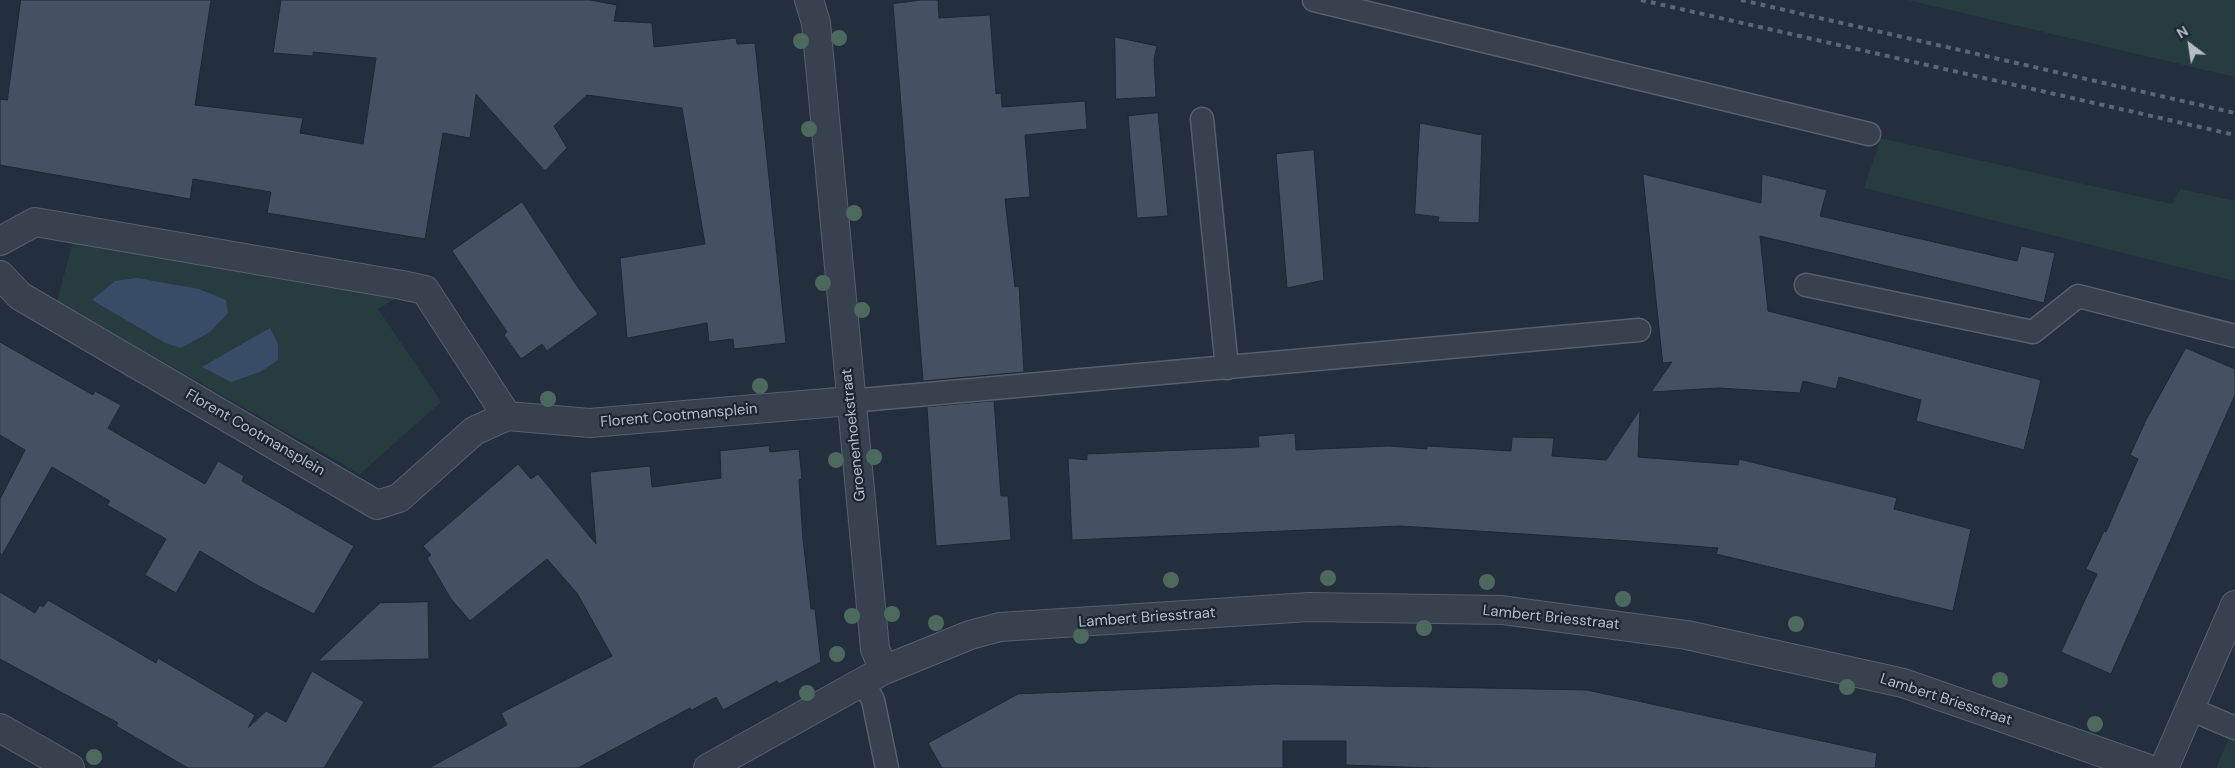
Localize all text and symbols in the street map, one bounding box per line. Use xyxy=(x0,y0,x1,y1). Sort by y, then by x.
north arrow xyxy=(2165,20,2215,70)
text: N xyxy=(2173,22,2191,42)
street label: Groenenhoekstraat xyxy=(838,368,870,502)
street label: Florent Cootmansplein xyxy=(182,386,328,480)
street label: Florent Cootmansplein xyxy=(600,400,758,432)
street label: Lambert Briesstraat xyxy=(1482,602,1620,634)
street label: Lambert Briesstraat xyxy=(1078,604,1216,632)
street label: Lambert Briesstraat xyxy=(1878,670,2014,730)

